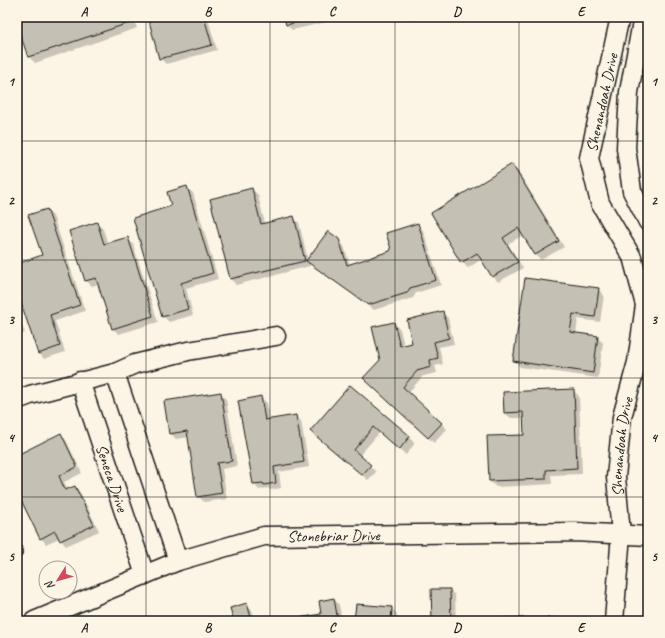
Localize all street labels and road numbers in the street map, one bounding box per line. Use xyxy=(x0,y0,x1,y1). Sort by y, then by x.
street label: Shenandoah Drive xyxy=(582,50,623,154)
street label: Shenandoah Drive xyxy=(607,393,638,497)
street label: Seneca Drive xyxy=(91,442,133,516)
street label: Stonebriar Drive xyxy=(287,525,382,547)

